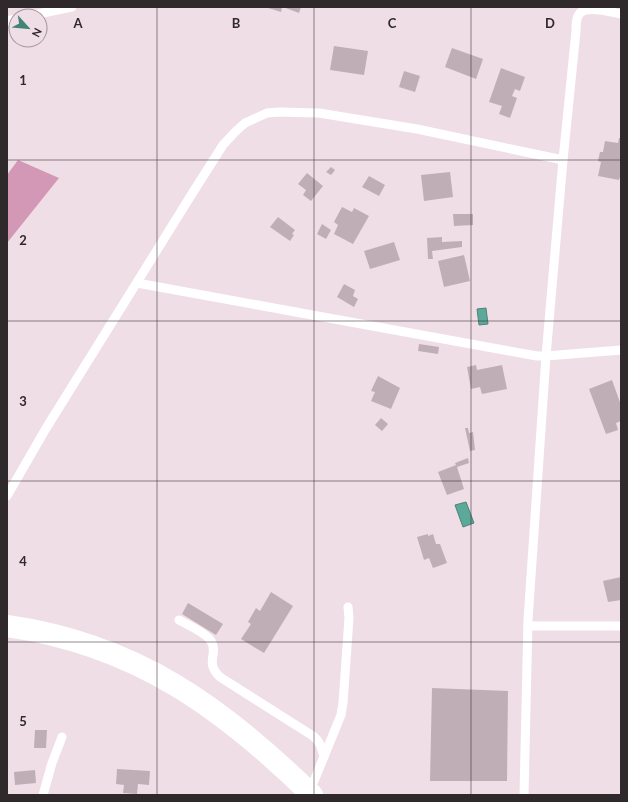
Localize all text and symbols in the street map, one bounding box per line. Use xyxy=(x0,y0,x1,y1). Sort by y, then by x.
north arrow xyxy=(8,8,48,48)
text: A xyxy=(72,15,83,31)
text: B xyxy=(232,15,241,31)
text: C xyxy=(388,15,397,31)
text: D xyxy=(545,15,555,31)
text: N xyxy=(30,26,45,39)
text: 1 xyxy=(19,72,27,88)
text: 2 xyxy=(19,232,27,248)
text: 3 xyxy=(19,393,27,409)
text: 4 xyxy=(19,553,27,569)
text: 5 xyxy=(19,713,27,729)

